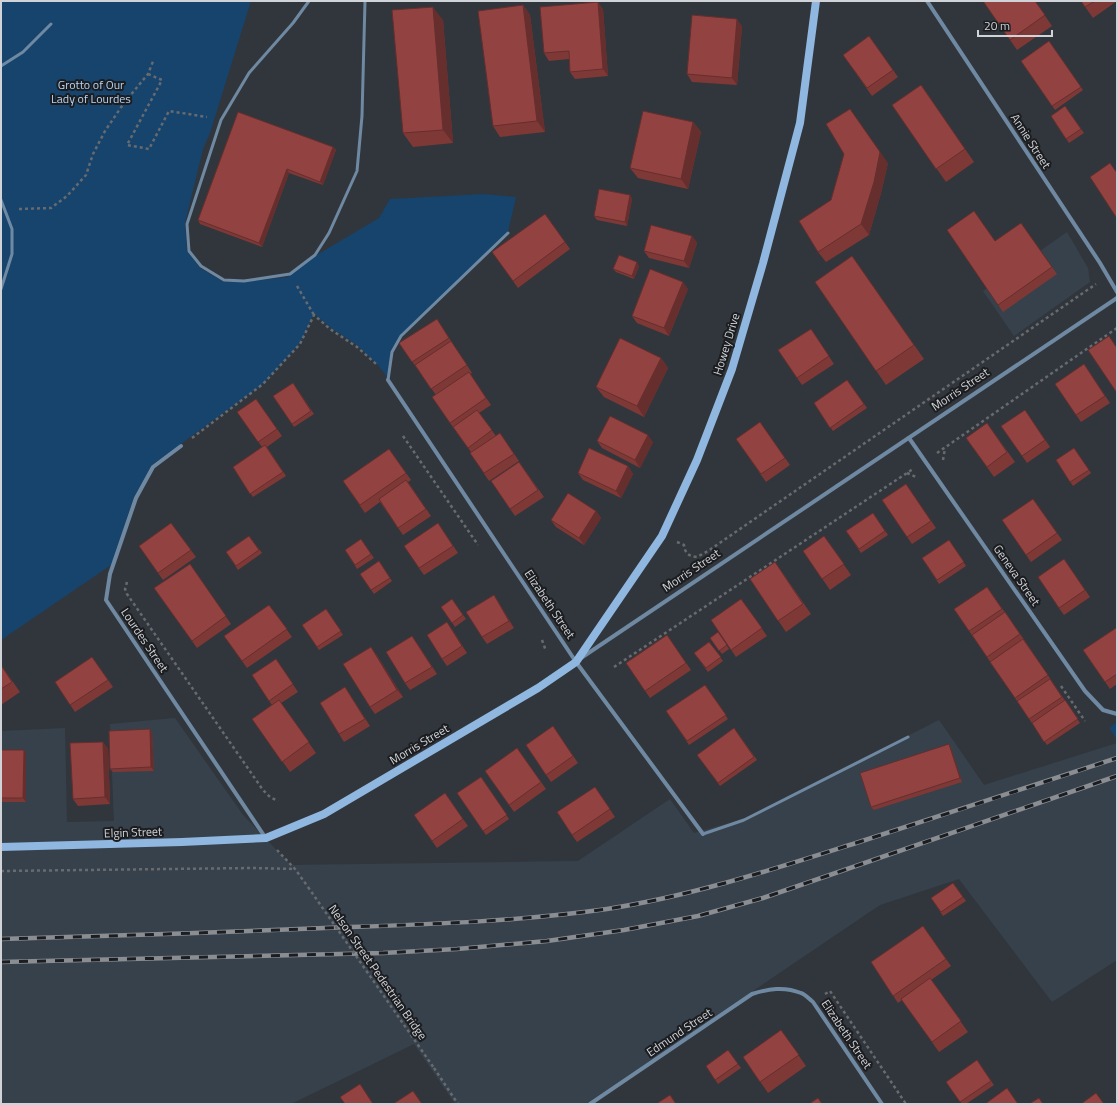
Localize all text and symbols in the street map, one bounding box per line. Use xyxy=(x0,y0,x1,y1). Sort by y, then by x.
scale bar xyxy=(978,12,1052,38)
text: 20 m xyxy=(984,16,1010,35)
park label: Grotto of Our Lady of Lourdes xyxy=(51,75,131,108)
street label: Annie Street xyxy=(1006,110,1056,173)
street label: Howey Drive xyxy=(708,311,744,377)
street label: Morris Street xyxy=(927,362,994,415)
street label: Geneva Street xyxy=(989,540,1046,610)
street label: Morris Street xyxy=(658,543,725,596)
street label: Elizabeth Street xyxy=(520,565,581,643)
street label: Lourdes Street xyxy=(116,604,174,677)
street label: Morris Street xyxy=(386,718,453,769)
street label: Elgin Street xyxy=(104,821,163,843)
street label: Nelson Street Pedestrian Bridge xyxy=(324,900,432,1044)
street label: Elizabeth Street xyxy=(817,995,878,1073)
street label: Edmund Street xyxy=(642,1003,716,1061)

